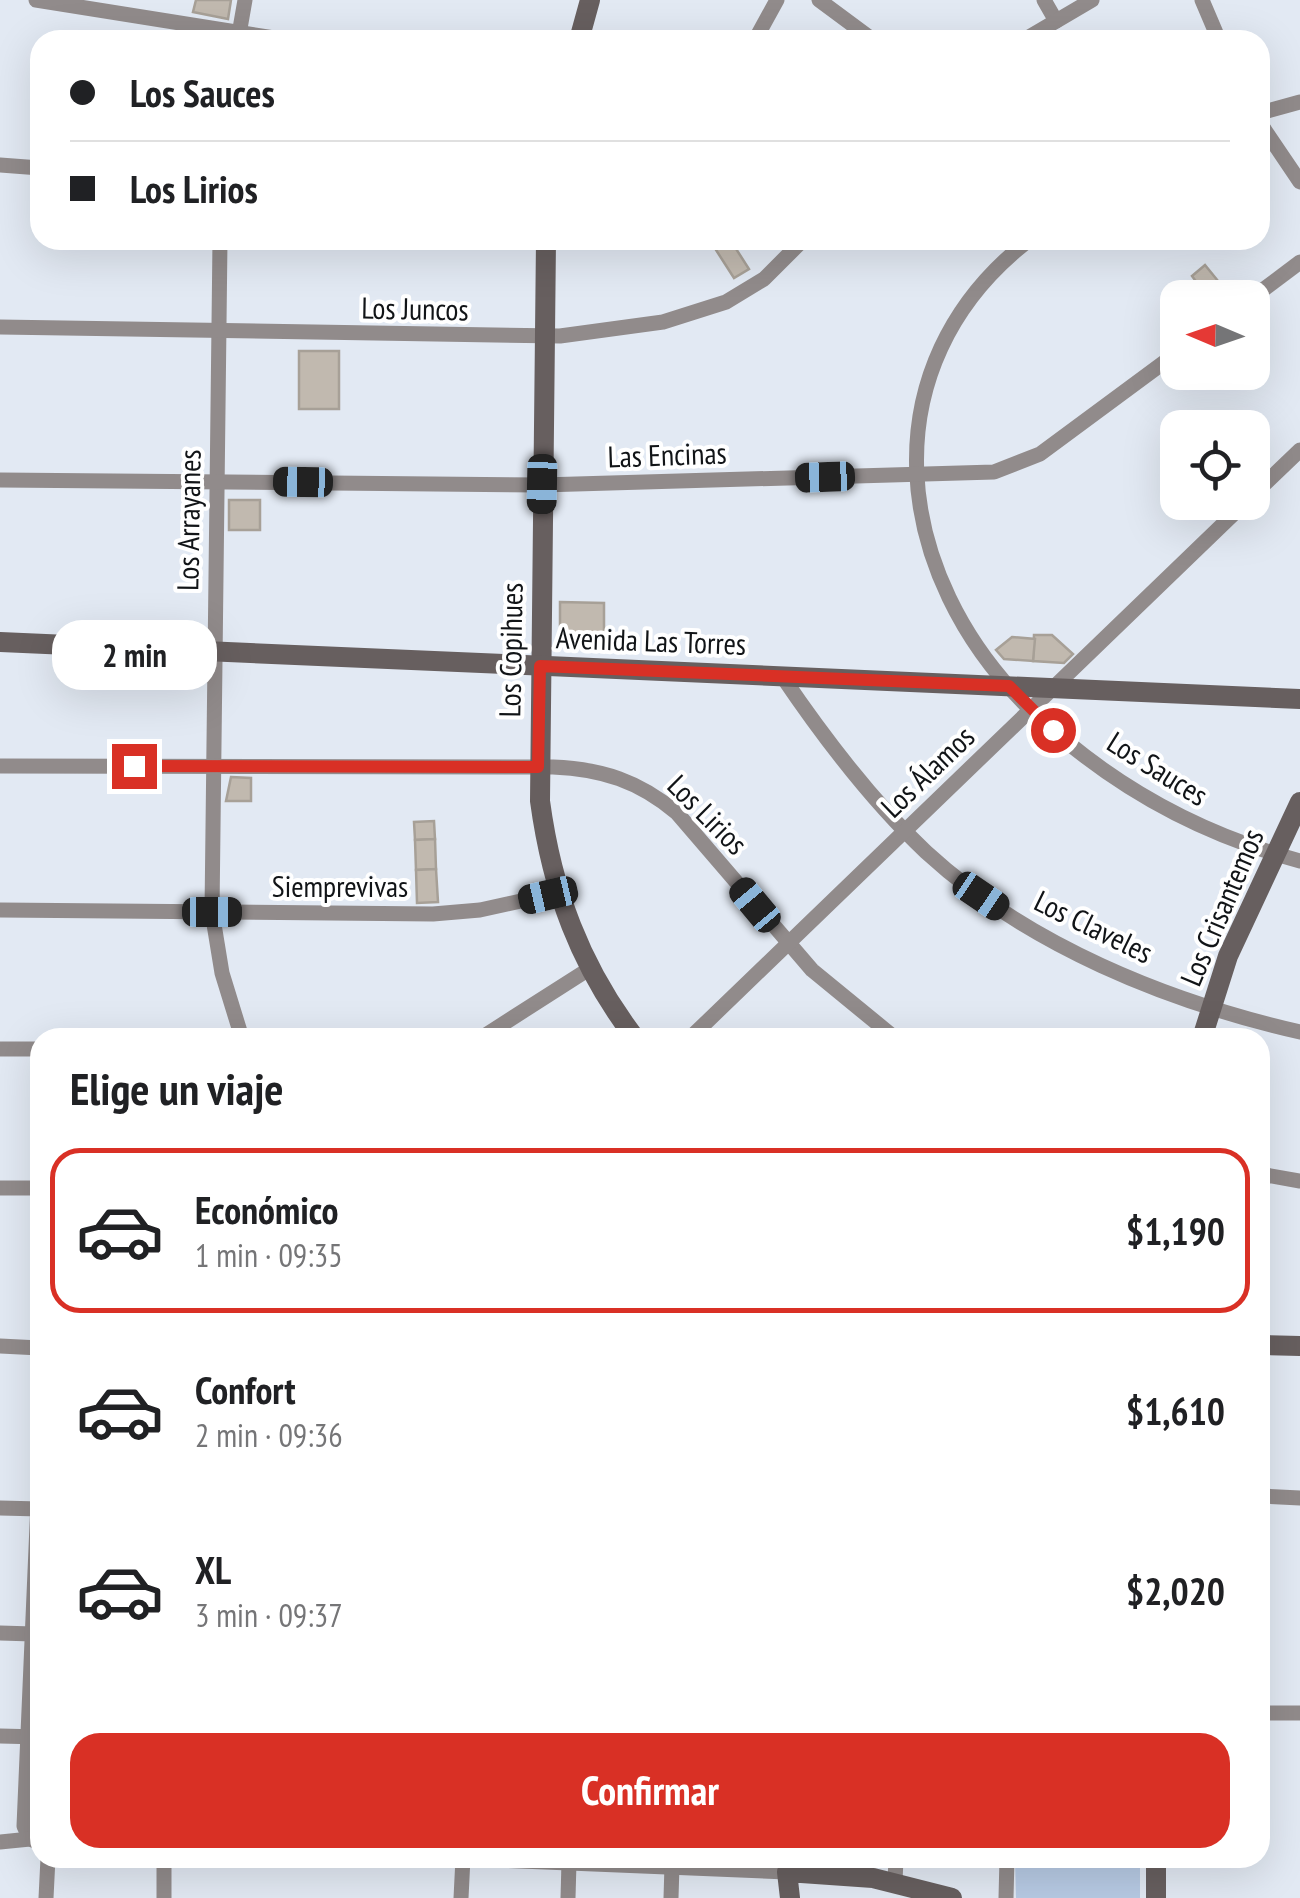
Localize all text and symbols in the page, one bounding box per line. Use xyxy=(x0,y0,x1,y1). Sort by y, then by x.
text: Los Sauces xyxy=(130,68,275,117)
text: Los Lirios xyxy=(130,164,258,213)
north arrow xyxy=(1160,280,1270,390)
map controls xyxy=(1160,280,1270,520)
street label: Los Juncos xyxy=(361,288,469,328)
button: locate xyxy=(1160,410,1270,520)
street label: Las Encinas xyxy=(607,432,727,476)
street label: Los Arrayanes xyxy=(167,449,209,591)
car xyxy=(526,454,558,514)
car xyxy=(794,461,856,493)
car xyxy=(273,466,333,498)
street label: Los Copihues xyxy=(489,582,531,718)
street label: Avenida Las Torres xyxy=(555,617,747,663)
callout: 2 min xyxy=(52,621,216,691)
text: 2 min xyxy=(102,634,167,676)
route start xyxy=(1031,708,1076,753)
street label: Los Álamos xyxy=(872,717,982,825)
street label: Los Sauces xyxy=(1101,722,1215,814)
route end xyxy=(112,744,157,789)
street label: Los Lirios xyxy=(660,766,756,862)
street label: Los Crisantemos xyxy=(1170,823,1272,991)
street label: Siemprevivas xyxy=(272,866,408,905)
car xyxy=(948,867,1014,925)
car xyxy=(724,872,786,938)
car xyxy=(515,874,581,916)
street label: Los Claveles xyxy=(1028,881,1160,971)
car xyxy=(182,897,242,927)
text: Elige un viaje xyxy=(70,1059,284,1117)
text: Económico xyxy=(195,1185,339,1234)
icon: car xyxy=(75,1186,165,1276)
text: $1,190 xyxy=(1126,1206,1225,1255)
text: 1 min · 09:35 xyxy=(195,1234,343,1276)
text: Confort xyxy=(195,1365,295,1414)
icon: car xyxy=(75,1366,165,1456)
text: $1,610 xyxy=(1126,1386,1225,1435)
text: 2 min · 09:36 xyxy=(195,1414,343,1456)
text: XL xyxy=(195,1545,231,1594)
icon: car xyxy=(75,1546,165,1636)
text: $2,020 xyxy=(1126,1566,1225,1615)
text: 3 min · 09:37 xyxy=(195,1594,343,1636)
button: Confirmar xyxy=(70,1733,1230,1848)

